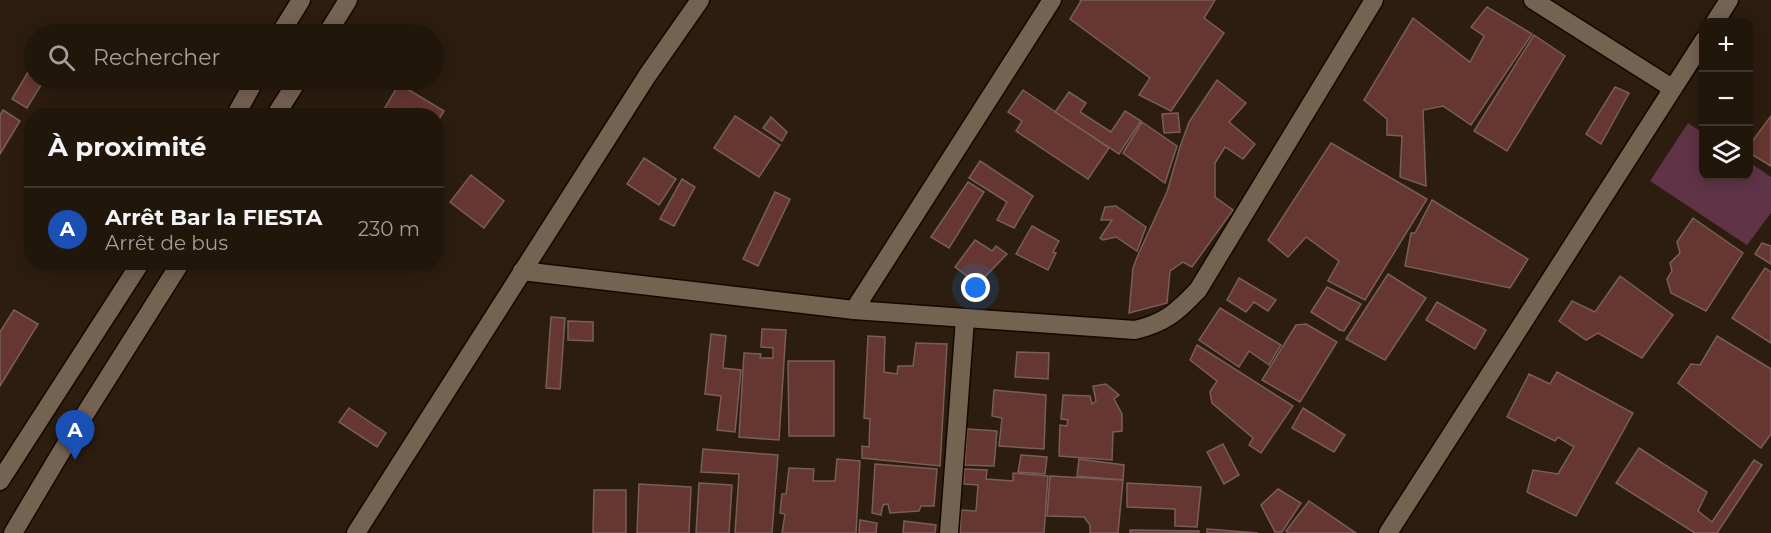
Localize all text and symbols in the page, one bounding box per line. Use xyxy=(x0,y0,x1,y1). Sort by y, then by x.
map controls xyxy=(1699,18,1753,180)
button: + xyxy=(1699,18,1753,72)
search box xyxy=(24,24,444,90)
icon: search xyxy=(45,41,78,74)
text: Rechercher xyxy=(93,44,220,71)
button: − xyxy=(1699,72,1753,126)
button: layers xyxy=(1699,126,1753,180)
text: À proximité xyxy=(48,131,207,163)
text: Arrêt Bar la FIESTA xyxy=(105,204,322,231)
text: A xyxy=(60,217,75,241)
text: 230 m xyxy=(358,217,420,241)
text: Arrêt de bus xyxy=(105,231,228,255)
your location xyxy=(961,273,990,302)
pin: A xyxy=(56,410,94,460)

